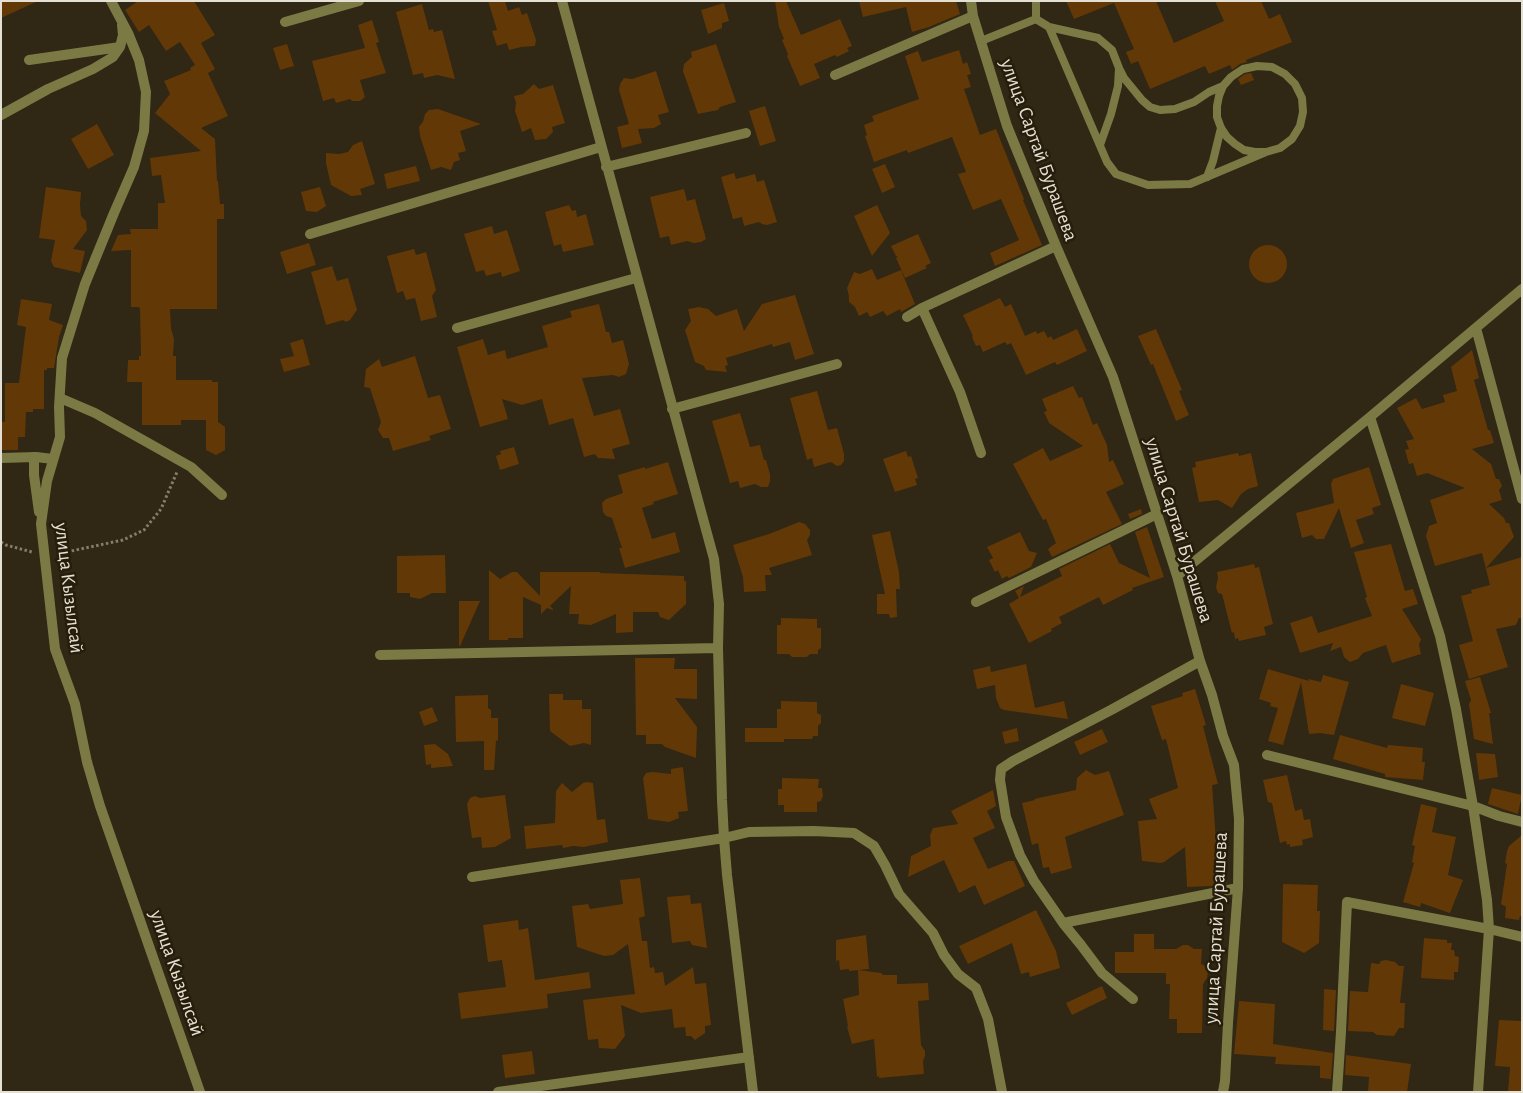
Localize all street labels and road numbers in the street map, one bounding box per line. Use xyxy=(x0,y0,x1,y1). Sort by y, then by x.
street label: улица Сартай Бурашева xyxy=(995,56,1083,244)
street label: улица Сартай Бурашева xyxy=(1139,435,1219,625)
street label: улица Кызылсай xyxy=(49,521,89,655)
street label: улица Сартай Бурашева xyxy=(1199,831,1233,1025)
street label: улица Кызылсай xyxy=(144,907,210,1039)

